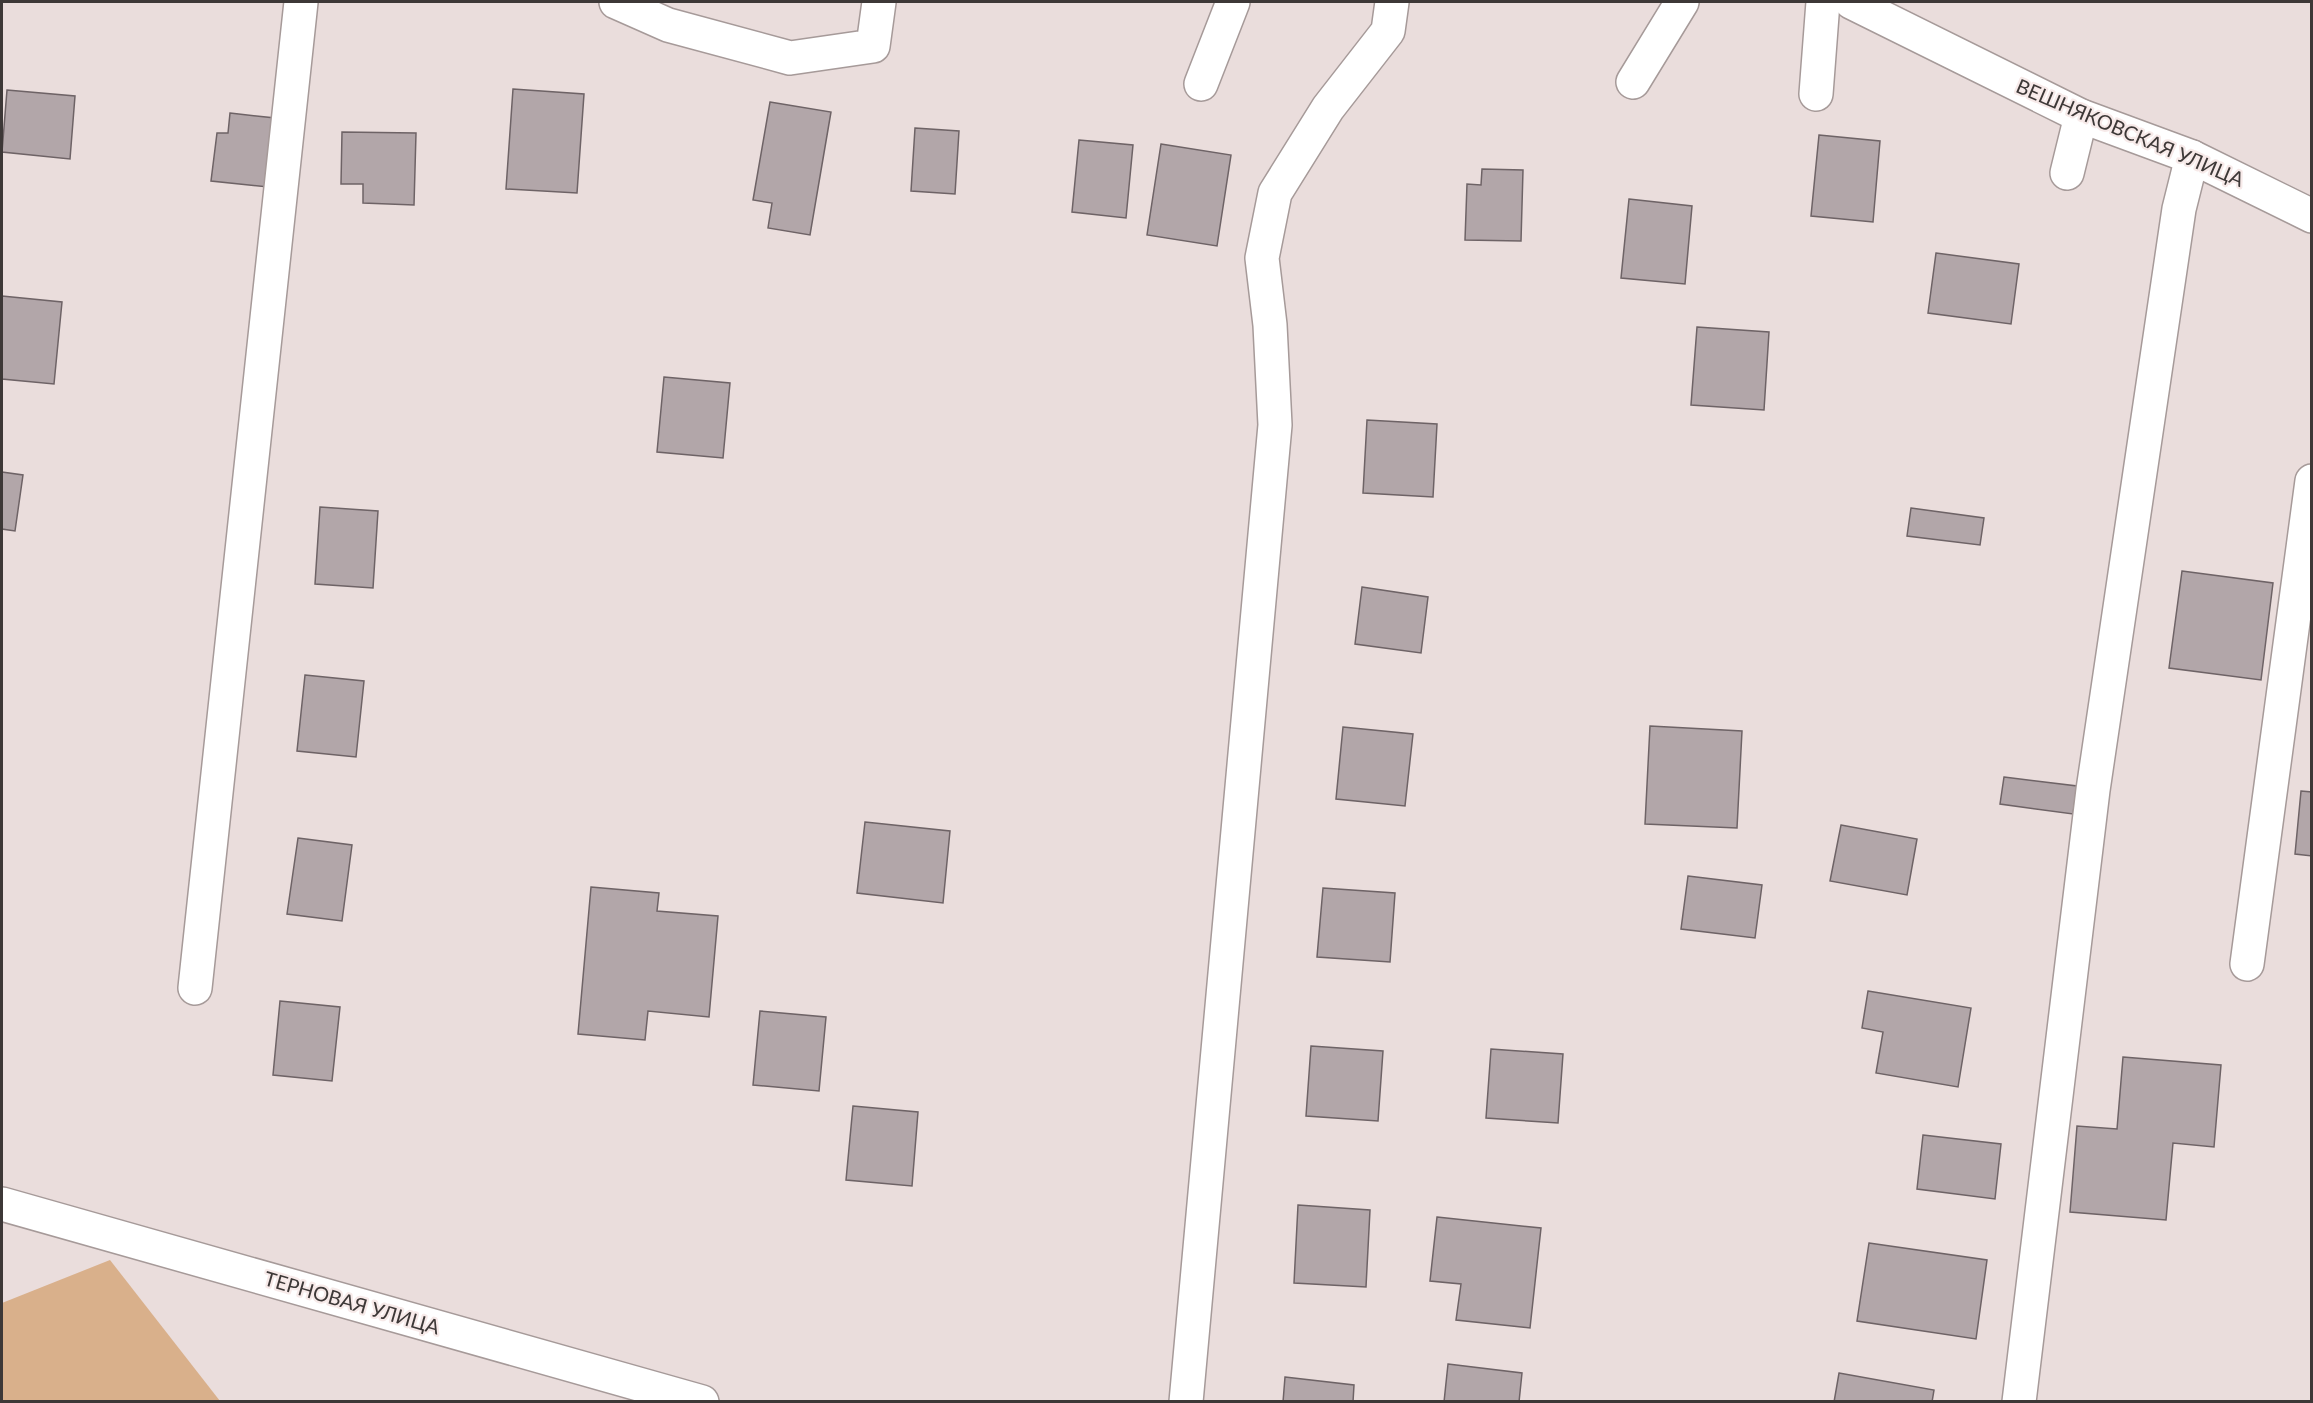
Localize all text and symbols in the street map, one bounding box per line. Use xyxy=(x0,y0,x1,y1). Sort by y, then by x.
street label: ВЕШНЯКОВСКАЯ УЛИЦА xyxy=(2013,73,2248,191)
street label: ТЕРНОВАЯ УЛИЦА xyxy=(262,1265,443,1339)

